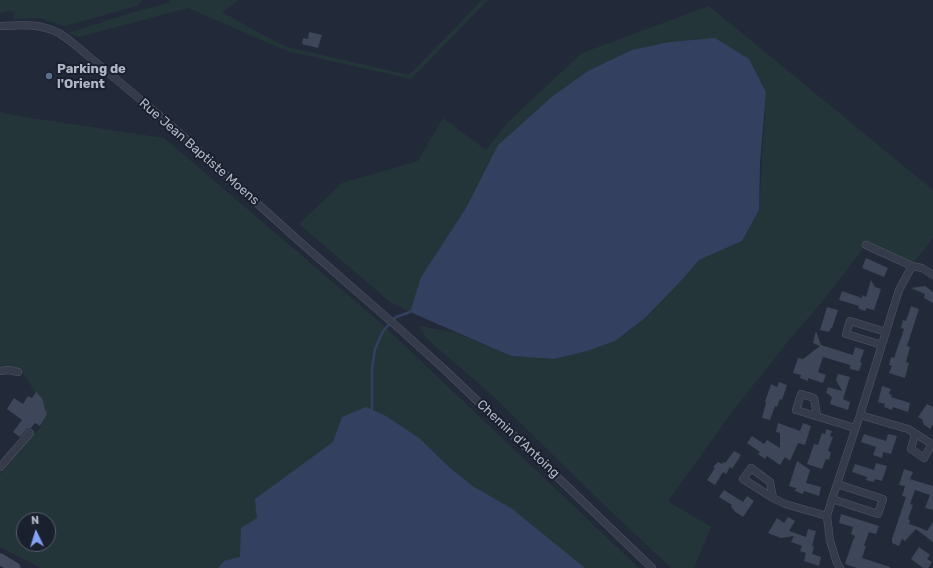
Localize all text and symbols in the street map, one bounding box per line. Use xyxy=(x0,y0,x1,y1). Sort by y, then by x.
place label: Parking de l'Orient xyxy=(57,61,126,92)
marker: Parking de l'Orient xyxy=(44,71,54,81)
street label: Rue Jean Baptiste Moens xyxy=(136,96,262,208)
street label: Chemin d'Antoing xyxy=(474,397,562,481)
north arrow xyxy=(16,512,56,552)
text: N xyxy=(31,514,40,527)

